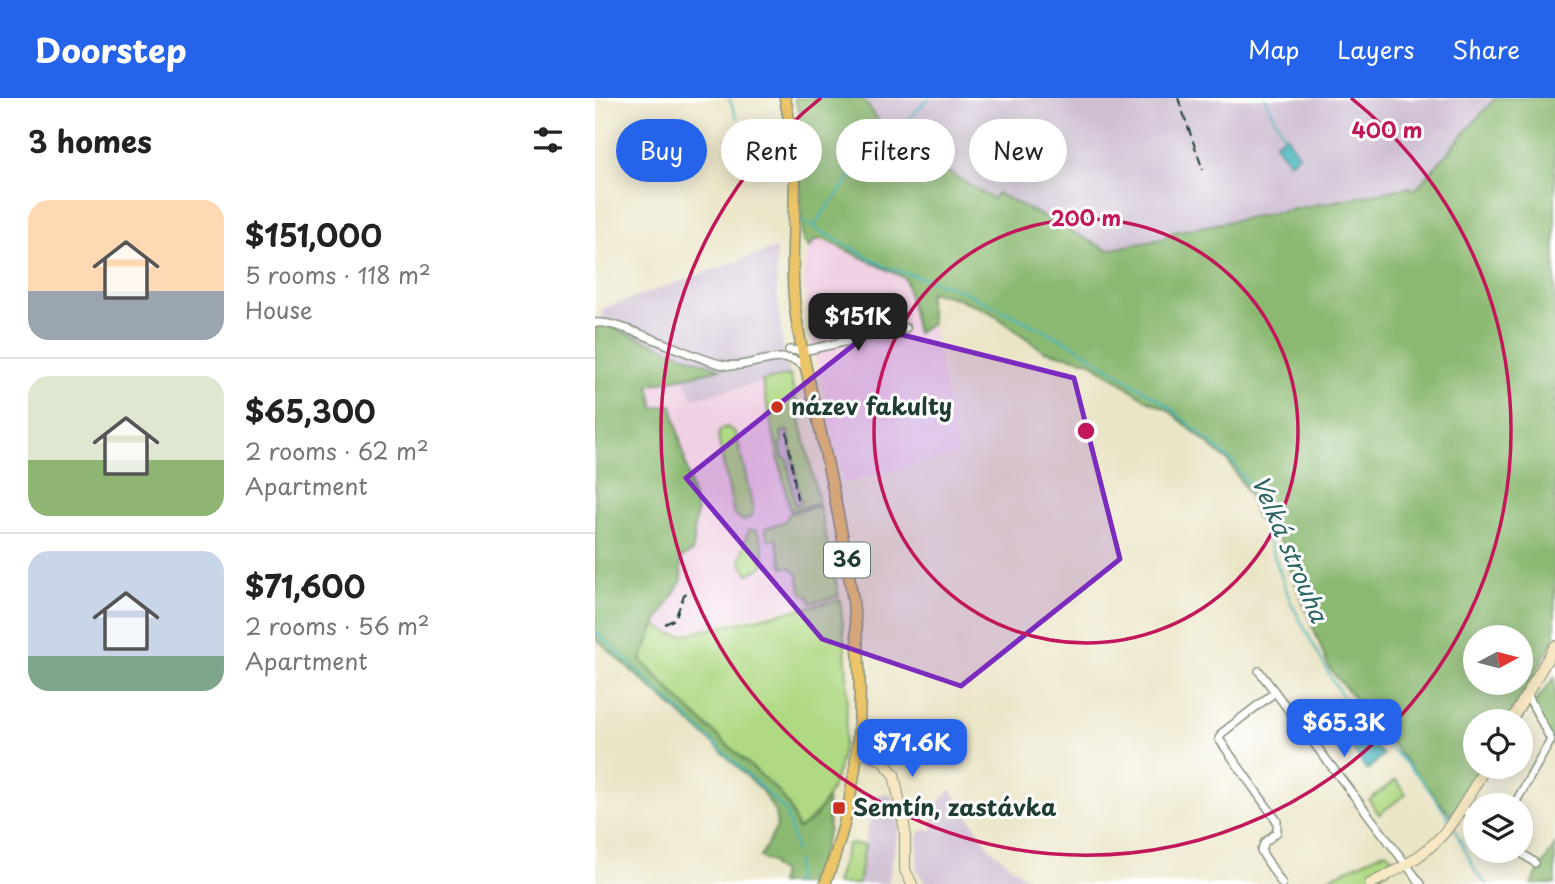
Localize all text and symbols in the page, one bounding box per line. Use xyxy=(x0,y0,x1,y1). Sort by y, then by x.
text: Doorstep xyxy=(35,24,187,74)
text: Map xyxy=(1248,31,1299,67)
text: Layers xyxy=(1337,31,1414,67)
text: Share xyxy=(1452,31,1520,67)
text: 400 m xyxy=(1352,113,1422,145)
text: 3 homes xyxy=(28,118,152,163)
chip: Buy xyxy=(616,119,707,182)
chip: Rent xyxy=(721,119,822,182)
chip: Filters xyxy=(836,119,955,182)
chip: New xyxy=(969,119,1067,182)
icon: filters xyxy=(529,121,567,159)
text: 200 m xyxy=(1051,201,1121,233)
text: $151,000 xyxy=(245,212,382,257)
icon: home xyxy=(84,228,168,312)
text: 5 rooms · 118 m² xyxy=(245,257,431,292)
text: House xyxy=(245,292,312,327)
pin: $151K xyxy=(809,294,907,353)
text: $151K xyxy=(824,298,892,333)
text: $65,300 xyxy=(245,388,376,433)
place label: název fakulty xyxy=(791,388,952,423)
marker: název fakulty xyxy=(769,399,785,415)
icon: home xyxy=(84,404,168,488)
centre of rings xyxy=(1074,419,1098,443)
text: 2 rooms · 62 m² xyxy=(245,433,429,468)
text: Apartment xyxy=(245,468,368,503)
water label: Velká strouha xyxy=(1244,469,1338,628)
road number: 36 xyxy=(824,542,870,578)
text: $71,600 xyxy=(245,563,365,608)
icon: home xyxy=(84,579,168,663)
text: 2 rooms · 56 m² xyxy=(245,608,430,643)
north arrow xyxy=(1463,625,1533,695)
map controls xyxy=(1463,625,1533,863)
text: Apartment xyxy=(245,643,368,678)
pin: $65.3K xyxy=(1287,700,1401,759)
text: $65.3K xyxy=(1303,704,1385,739)
button: locate xyxy=(1463,709,1533,779)
pin: $71.6K xyxy=(855,720,969,779)
text: $71.6K xyxy=(873,724,951,759)
place label: Semtín, zastávka xyxy=(853,789,1057,824)
button: layers xyxy=(1463,793,1533,863)
marker: Semtín, zastávka xyxy=(831,800,847,816)

